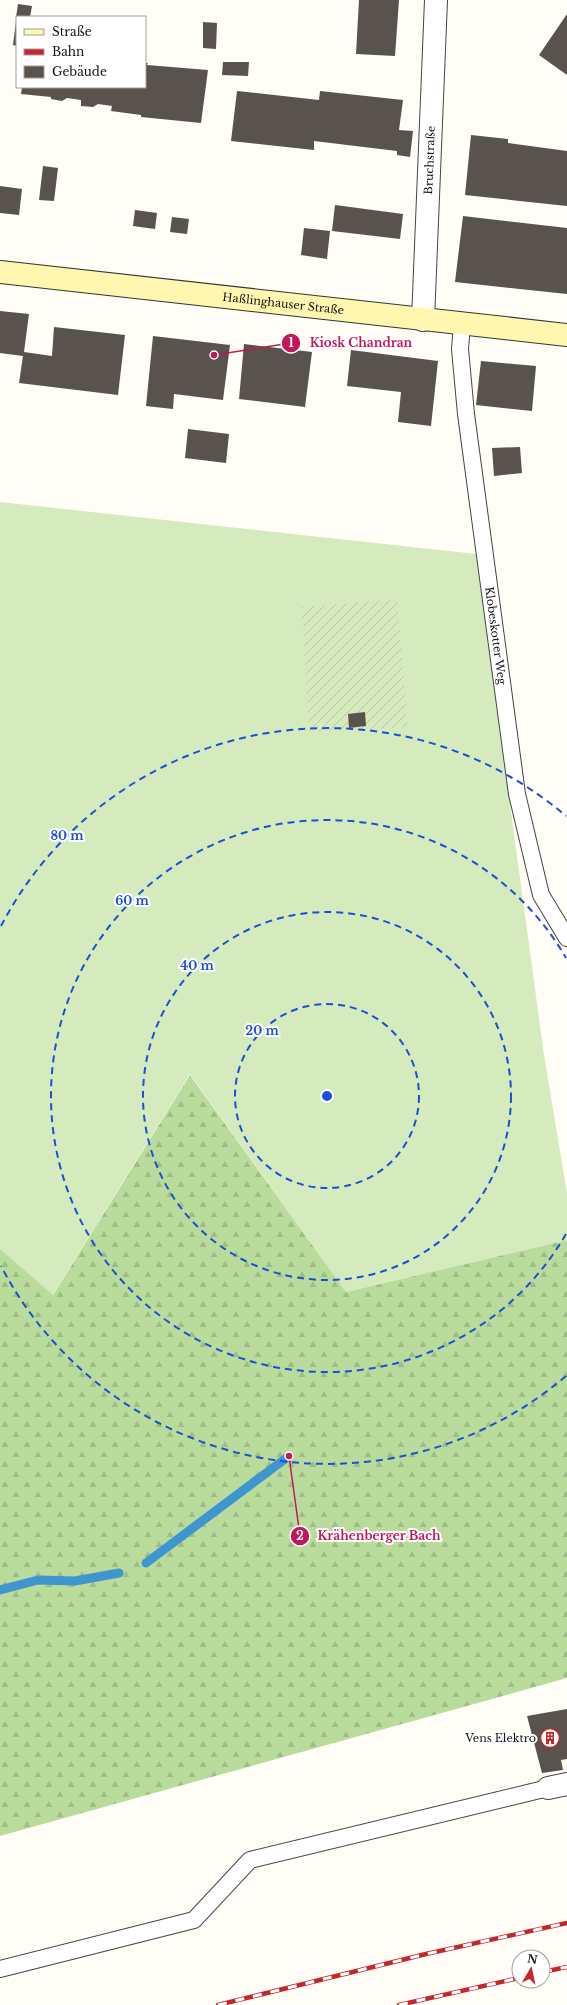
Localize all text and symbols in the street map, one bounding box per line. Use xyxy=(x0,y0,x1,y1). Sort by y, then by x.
legend xyxy=(16,16,146,88)
text: Straße xyxy=(52,24,92,39)
text: Bahn xyxy=(52,44,84,59)
text: Gebäude xyxy=(52,64,107,79)
street label: Bruchstraße xyxy=(421,125,438,195)
street label: Haßlinghauser Straße xyxy=(222,290,345,317)
callout: Kiosk Chandran xyxy=(281,331,420,355)
text: 1 xyxy=(288,335,294,350)
text: Kiosk Chandran xyxy=(310,335,413,350)
street label: Klobeskotter Weg xyxy=(482,586,509,686)
text: 80 m xyxy=(50,828,84,843)
text: 60 m xyxy=(115,893,150,908)
text: 40 m xyxy=(180,958,214,973)
text: 20 m xyxy=(245,1023,279,1038)
centre of rings xyxy=(320,1089,334,1103)
callout: Krähenberger Bach xyxy=(290,1524,449,1548)
text: 2 xyxy=(296,1528,304,1543)
text: Krähenberger Bach xyxy=(317,1528,441,1543)
building icon: Vens Elektro xyxy=(539,1727,561,1749)
place label: Vens Elektro xyxy=(464,1731,536,1745)
north arrow xyxy=(511,1949,551,1989)
text: N xyxy=(526,1951,539,1967)

